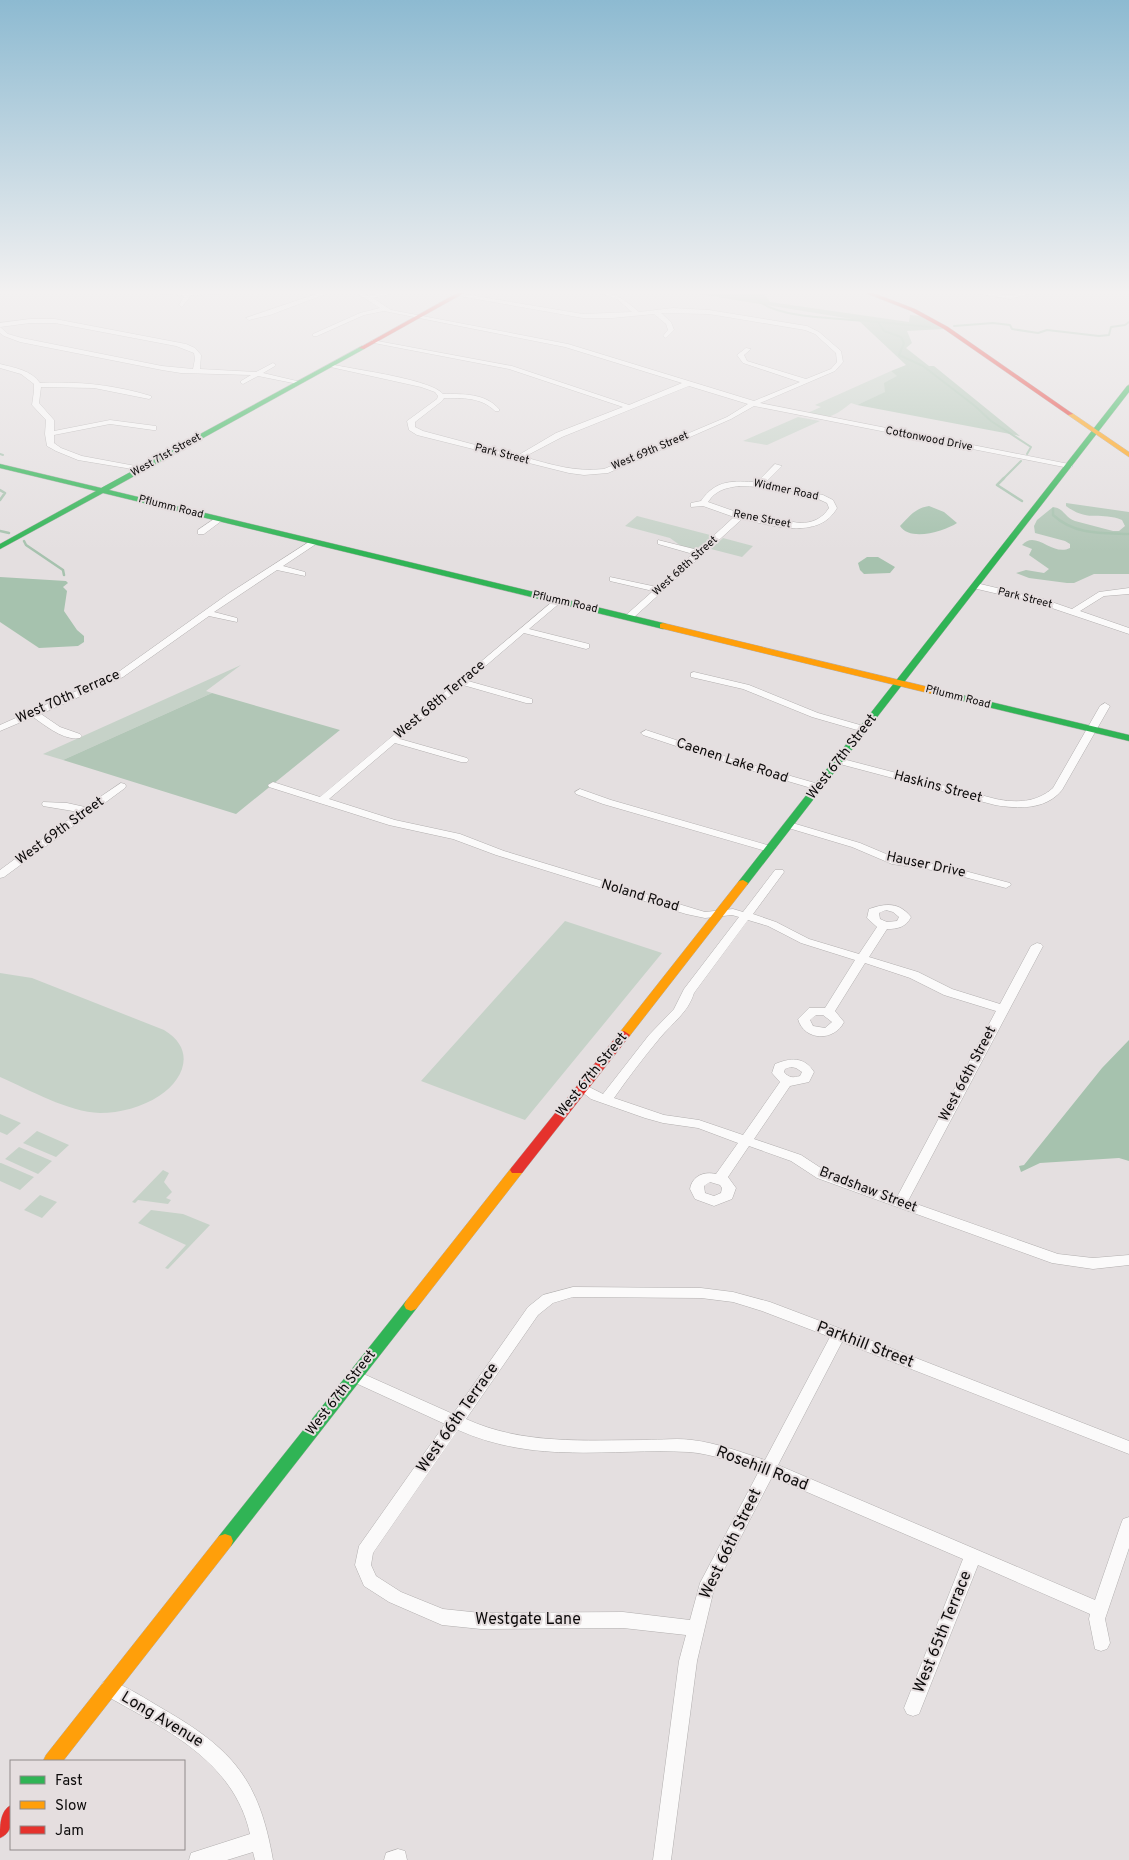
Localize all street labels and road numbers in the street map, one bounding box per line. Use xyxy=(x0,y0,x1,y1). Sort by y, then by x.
street label: Cottonwood Drive xyxy=(884,424,974,454)
street label: West 69th Street xyxy=(609,428,691,474)
street label: West 71st Street xyxy=(128,430,204,480)
street label: Park Street xyxy=(473,440,531,468)
street label: Widmer Road xyxy=(752,476,820,504)
street label: Pflumm Road xyxy=(137,492,205,522)
street label: Rene Street xyxy=(732,507,792,531)
street label: West 68th Street xyxy=(650,533,720,599)
street label: Park Street xyxy=(996,584,1054,612)
street label: Pflumm Road xyxy=(531,588,599,616)
street label: West 68th Terrace xyxy=(391,657,489,743)
street label: West 70th Terrace xyxy=(13,666,123,728)
street label: Pflumm Road xyxy=(924,682,992,712)
street label: West 67th Street xyxy=(803,711,881,803)
street label: Caenen Lake Road xyxy=(674,735,790,787)
street label: Haskins Street xyxy=(892,767,984,807)
street label: West 69th Street xyxy=(13,793,107,869)
street label: Hauser Drive xyxy=(885,848,967,882)
street label: Noland Road xyxy=(599,876,681,916)
street label: West 66th Street xyxy=(936,1024,1000,1124)
street label: West 67th Street xyxy=(553,1029,631,1121)
street label: Bradshaw Street xyxy=(817,1164,919,1216)
street label: Parkhill Street xyxy=(814,1317,916,1373)
street label: West 67th Street xyxy=(302,1347,380,1439)
street label: West 66th Terrace xyxy=(413,1359,503,1477)
street label: Rosehill Road xyxy=(713,1442,811,1496)
street label: West 66th Street xyxy=(696,1486,766,1602)
street label: West 65th Terrace xyxy=(909,1568,977,1696)
street label: Westgate Lane xyxy=(475,1610,581,1630)
street label: Long Avenue xyxy=(117,1688,207,1752)

